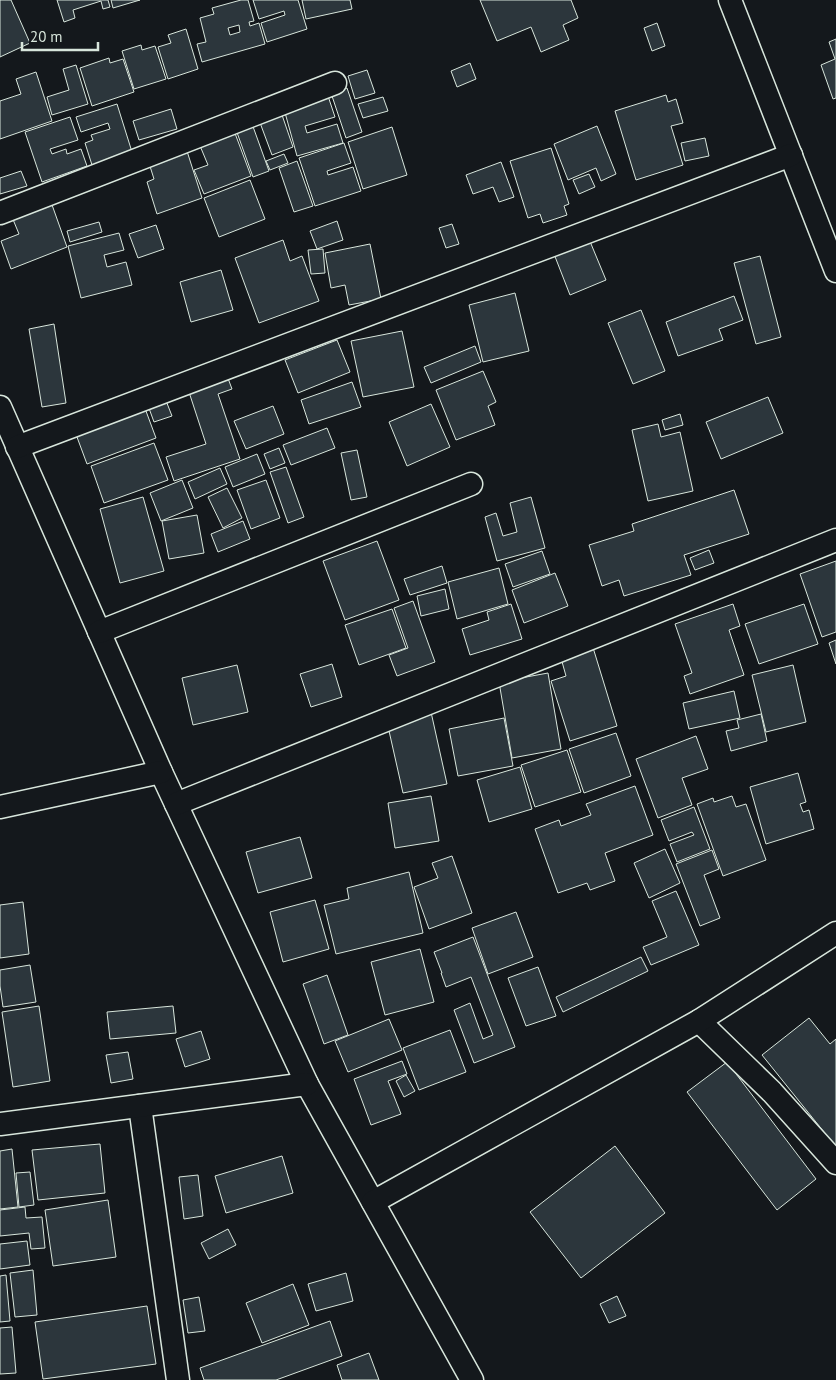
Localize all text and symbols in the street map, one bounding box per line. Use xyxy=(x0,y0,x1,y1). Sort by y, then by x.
scale bar xyxy=(22,20,99,52)
text: 20 m xyxy=(30,27,63,46)

